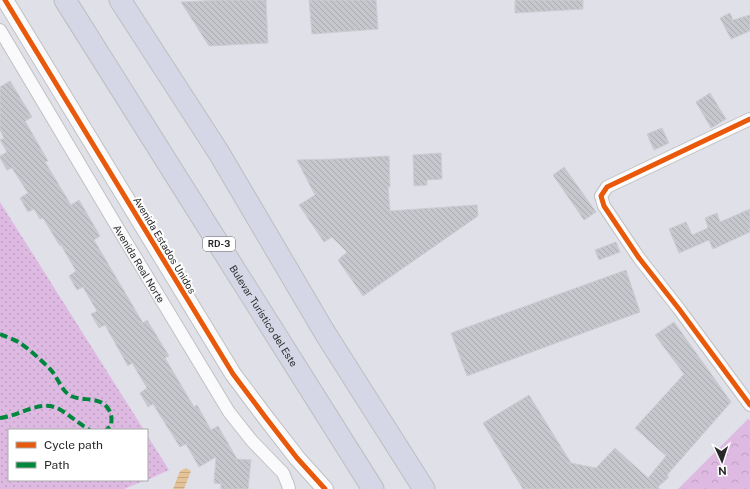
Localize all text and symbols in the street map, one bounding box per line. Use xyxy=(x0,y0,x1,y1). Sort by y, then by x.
street label: Avenida Estados Unidos xyxy=(131,194,199,296)
street label: Avenida Real Norte xyxy=(111,222,168,305)
road number: RD-3 xyxy=(203,237,235,251)
street label: Bulevar Turístico del Este xyxy=(227,263,300,369)
legend xyxy=(8,429,148,481)
text: Cycle path xyxy=(44,438,103,452)
north arrow xyxy=(702,441,742,481)
text: Path xyxy=(44,458,70,472)
text: N xyxy=(718,465,727,477)

